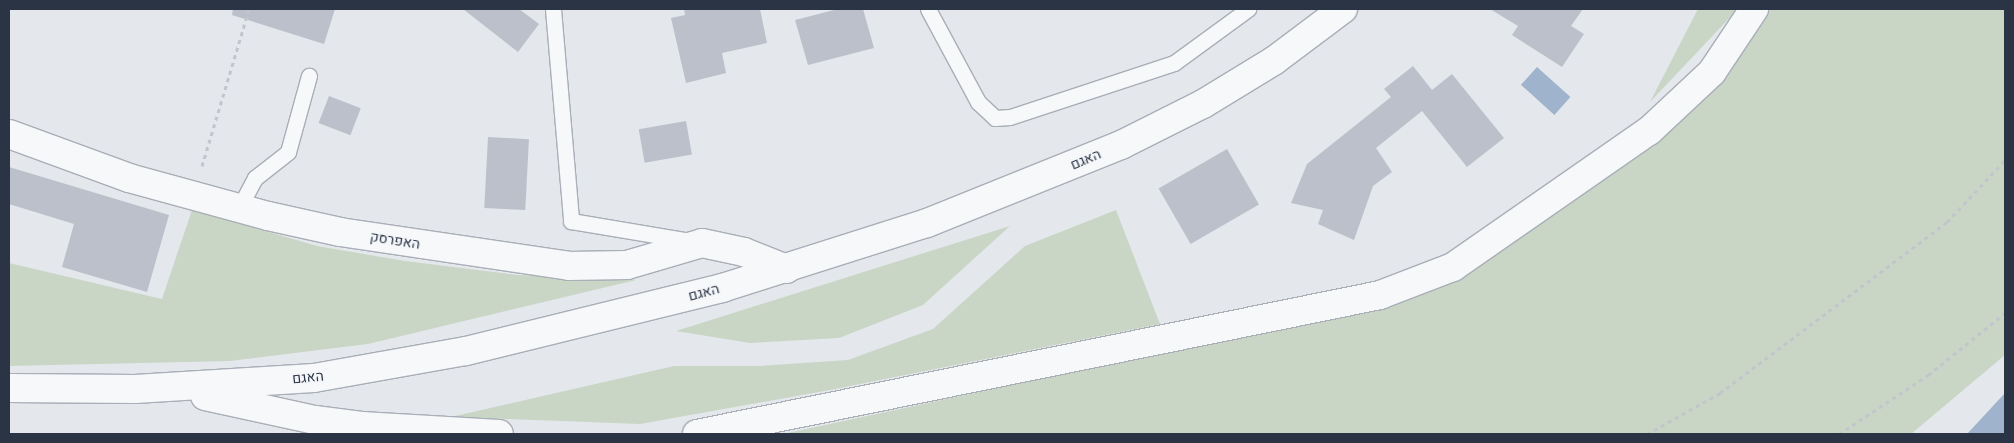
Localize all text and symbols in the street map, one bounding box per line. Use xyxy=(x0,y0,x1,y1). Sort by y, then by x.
street label: האגם xyxy=(1068,146,1104,174)
street label: האפרסק xyxy=(369,229,421,253)
street label: האגם xyxy=(687,281,721,305)
street label: האגם xyxy=(291,368,325,388)

